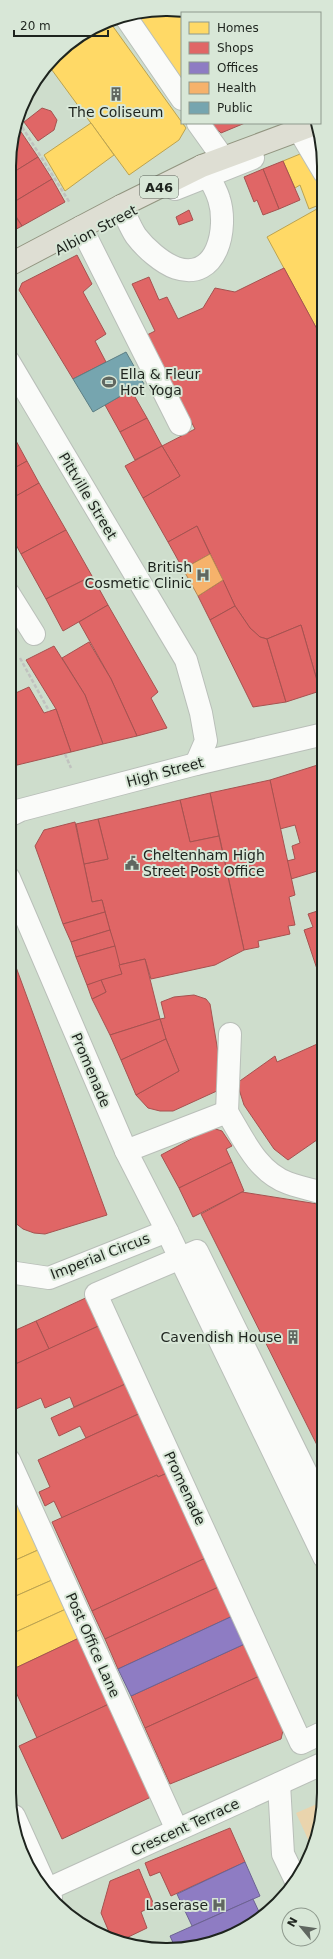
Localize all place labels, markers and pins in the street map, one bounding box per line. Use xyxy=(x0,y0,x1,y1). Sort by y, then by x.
building icon: The Coliseum xyxy=(108,86,124,102)
place label: The Coliseum xyxy=(67,104,164,120)
place label: Ella & Fleur Hot Yoga xyxy=(120,366,200,398)
sports icon: Ella & Fleur Hot Yoga xyxy=(101,374,117,390)
place label: British Cosmetic Clinic xyxy=(85,559,192,591)
hospital icon: British Cosmetic Clinic xyxy=(195,567,211,583)
place label: Cheltenham High Street Post Office xyxy=(143,847,265,879)
public building icon: Cheltenham High Street Post Office xyxy=(124,855,140,871)
place label: Cavendish House xyxy=(161,1329,282,1345)
building icon: Cavendish House xyxy=(285,1329,301,1345)
place label: Laserase xyxy=(145,1897,208,1913)
hospital icon: Laserase xyxy=(211,1897,227,1913)

